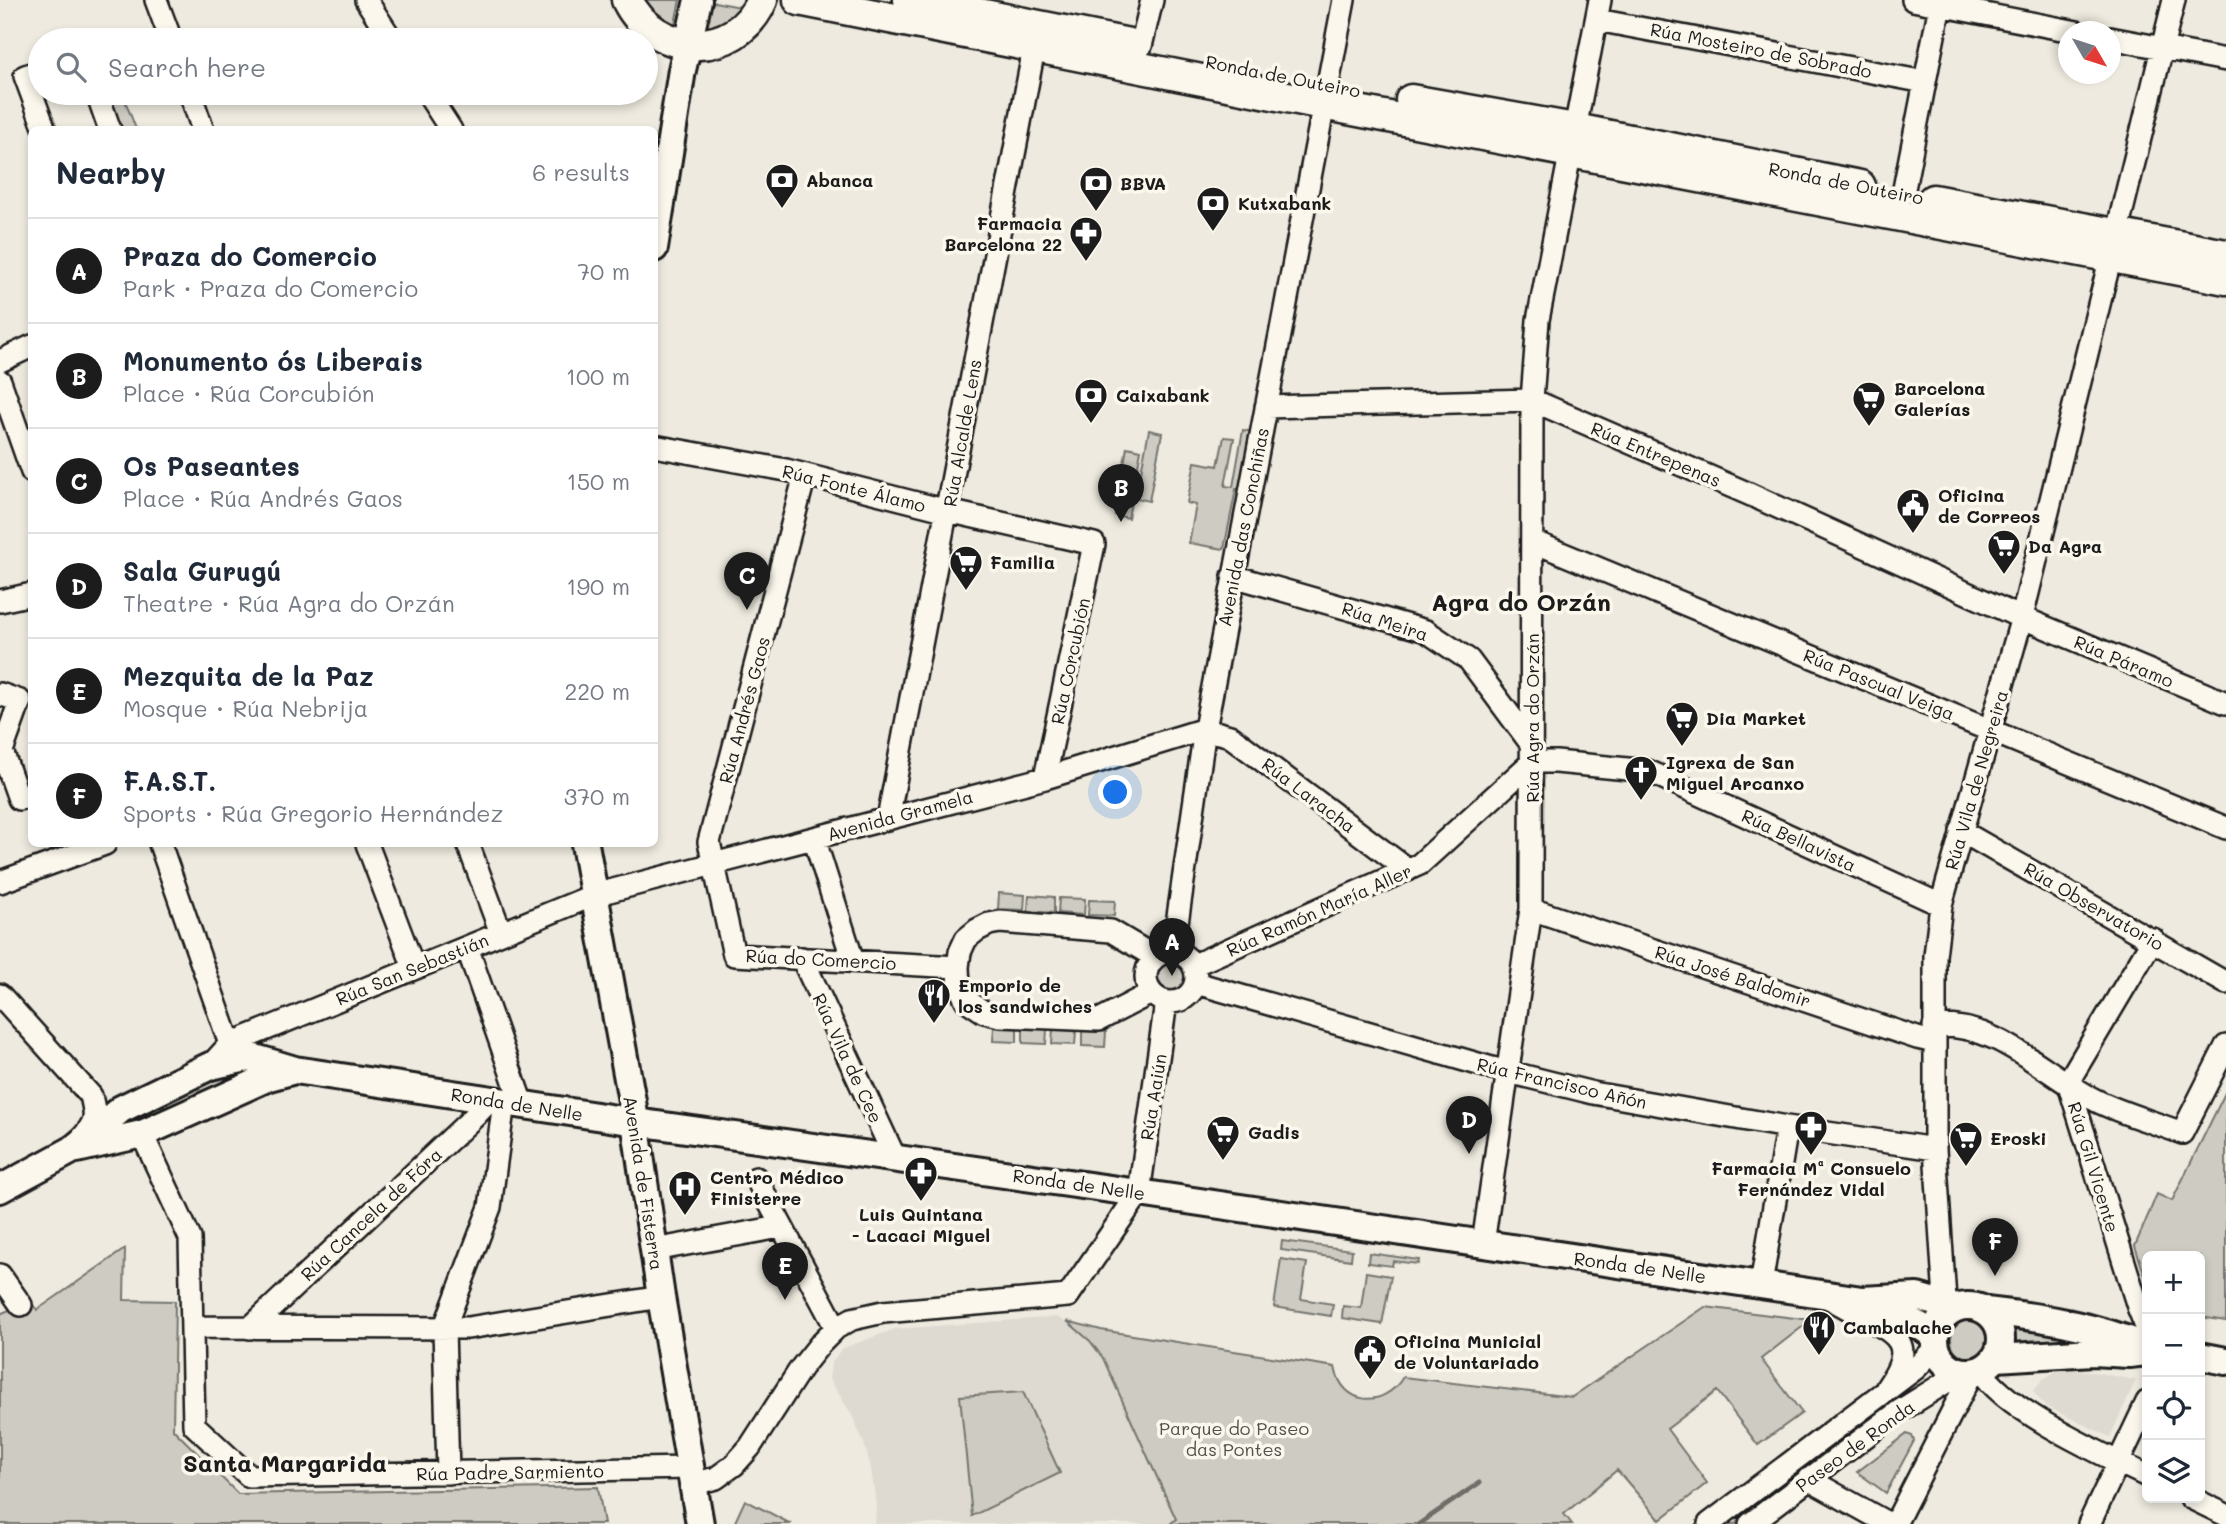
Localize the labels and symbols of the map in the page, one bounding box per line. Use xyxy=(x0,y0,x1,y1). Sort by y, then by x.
street label: Rúa Mosteiro de Sobrado xyxy=(1648,17,1874,83)
north arrow xyxy=(2058,21,2121,84)
street label: Ronda de Outeiro xyxy=(1204,49,1363,103)
street label: Ronda de Outeiro xyxy=(1767,156,1926,210)
bank icon: Abanca xyxy=(763,161,801,210)
bank icon: BBVA xyxy=(1077,164,1115,213)
place label: Abanca xyxy=(806,168,873,192)
place label: BBVA xyxy=(1120,171,1166,195)
bank icon: Kutxabank xyxy=(1194,184,1232,233)
place label: Kutxabank xyxy=(1238,191,1331,215)
place label: Farmacia Barcelona 22 xyxy=(944,211,1062,256)
pharmacy icon: Farmacia Barcelona 22 xyxy=(1067,214,1105,263)
street label: Rúa Alcalde Lens xyxy=(937,357,987,509)
bank icon: Caixabank xyxy=(1072,376,1110,425)
place label: Barcelona Galerías xyxy=(1894,376,1985,421)
supermarket icon: Barcelona Galerías xyxy=(1850,379,1888,428)
place label: Caixabank xyxy=(1116,383,1210,407)
street label: Rúa Entrepenas xyxy=(1587,416,1725,492)
street label: Avenida das Conchiñas xyxy=(1212,426,1274,628)
street label: Rúa Fonte Álamo xyxy=(780,459,929,518)
pin: B xyxy=(1098,464,1144,522)
place label: Oficina de Correos xyxy=(1938,483,2040,528)
public building icon: Oficina de Correos xyxy=(1894,486,1932,535)
supermarket icon: Da Agra xyxy=(1985,527,2023,576)
place label: Da Agra xyxy=(2028,534,2102,558)
supermarket icon: Familia xyxy=(947,543,985,592)
place label: Familia xyxy=(990,550,1055,574)
pin: C xyxy=(724,552,770,610)
district label: Agra do Orzán xyxy=(1431,586,1611,617)
street label: Rúa Corcubión xyxy=(1045,595,1095,727)
street label: Rúa Meira xyxy=(1339,596,1431,646)
street label: Rúa Páramo xyxy=(2071,629,2178,693)
street label: Rúa Agra do Orzán xyxy=(1520,633,1544,803)
street label: Rúa Andrés Gaos xyxy=(713,634,775,786)
street label: Rúa Pascual Veiga xyxy=(1800,643,1958,725)
street label: Rúa Vila de Negreira xyxy=(1939,687,2013,873)
supermarket icon: Dia Market xyxy=(1663,699,1701,748)
place label: Dia Market xyxy=(1706,706,1806,730)
place label: Igrexa de San Miguel Arcanxo xyxy=(1666,750,1804,795)
street label: Rúa Laracha xyxy=(1257,752,1361,838)
church icon: Igrexa de San Miguel Arcanxo xyxy=(1622,753,1660,802)
your location xyxy=(1098,775,1132,809)
street label: Avenida Gramela xyxy=(824,784,976,846)
street label: Rúa Bellavista xyxy=(1738,803,1860,877)
street label: Rúa Observatorio xyxy=(2020,856,2169,956)
street label: Rúa Ramón María Aller xyxy=(1222,858,1416,962)
pin: A xyxy=(1149,918,1195,976)
street label: Rúa San Sebastián xyxy=(332,927,492,1011)
street label: Rúa José Baldomir xyxy=(1652,939,1814,1013)
street label: Rúa do Comercio xyxy=(745,943,897,975)
place label: Emporio de los sandwiches xyxy=(958,973,1092,1018)
restaurant icon: Emporio de los sandwiches xyxy=(915,976,953,1025)
street label: Rúa Vila de Cee xyxy=(807,989,889,1127)
street label: Rúa Aaiún xyxy=(1134,1052,1172,1142)
street label: Rúa Francisco Añón xyxy=(1475,1052,1649,1114)
street label: Ronda de Nelle xyxy=(449,1082,585,1126)
street label: Avenida de Fisterra xyxy=(618,1094,670,1272)
pin: D xyxy=(1446,1096,1492,1154)
street label: Rúa Gil Vicente xyxy=(2063,1099,2125,1235)
pharmacy icon: Farmacia Mª Consuelo Fernández Vidal xyxy=(1792,1108,1830,1157)
supermarket icon: Gadis xyxy=(1204,1113,1242,1162)
supermarket icon: Eroski xyxy=(1947,1119,1985,1168)
place label: Gadis xyxy=(1248,1120,1299,1144)
place label: Eroski xyxy=(1990,1126,2047,1150)
street label: Rúa Cancela de Fóra xyxy=(295,1142,447,1286)
pharmacy icon: Luis Quintana - Lacaci Miguel xyxy=(902,1154,940,1203)
place label: Farmacia Mª Consuelo Fernández Vidal xyxy=(1711,1156,1911,1201)
street label: Ronda de Nelle xyxy=(1011,1163,1147,1205)
place label: Centro Médico Finisterre xyxy=(710,1165,844,1210)
hospital icon: Centro Médico Finisterre xyxy=(666,1168,704,1217)
place label: Luis Quintana - Lacaci Miguel xyxy=(852,1202,990,1247)
pin: F xyxy=(1972,1218,2018,1276)
pin: E xyxy=(762,1242,808,1300)
street label: Ronda de Nelle xyxy=(1572,1246,1708,1288)
restaurant icon: Cambalache xyxy=(1800,1308,1838,1357)
place label: Cambalache xyxy=(1843,1315,1952,1339)
place label: Oficina Municial de Voluntariado xyxy=(1394,1329,1541,1374)
public building icon: Oficina Municial de Voluntariado xyxy=(1351,1332,1389,1381)
street label: Paseo de Ronda xyxy=(1791,1395,1919,1497)
park label: Parque do Paseo das Pontes xyxy=(1159,1416,1309,1461)
district label: Santa Margarida xyxy=(183,1447,387,1478)
street label: Rúa Padre Sarmiento xyxy=(416,1458,604,1486)

